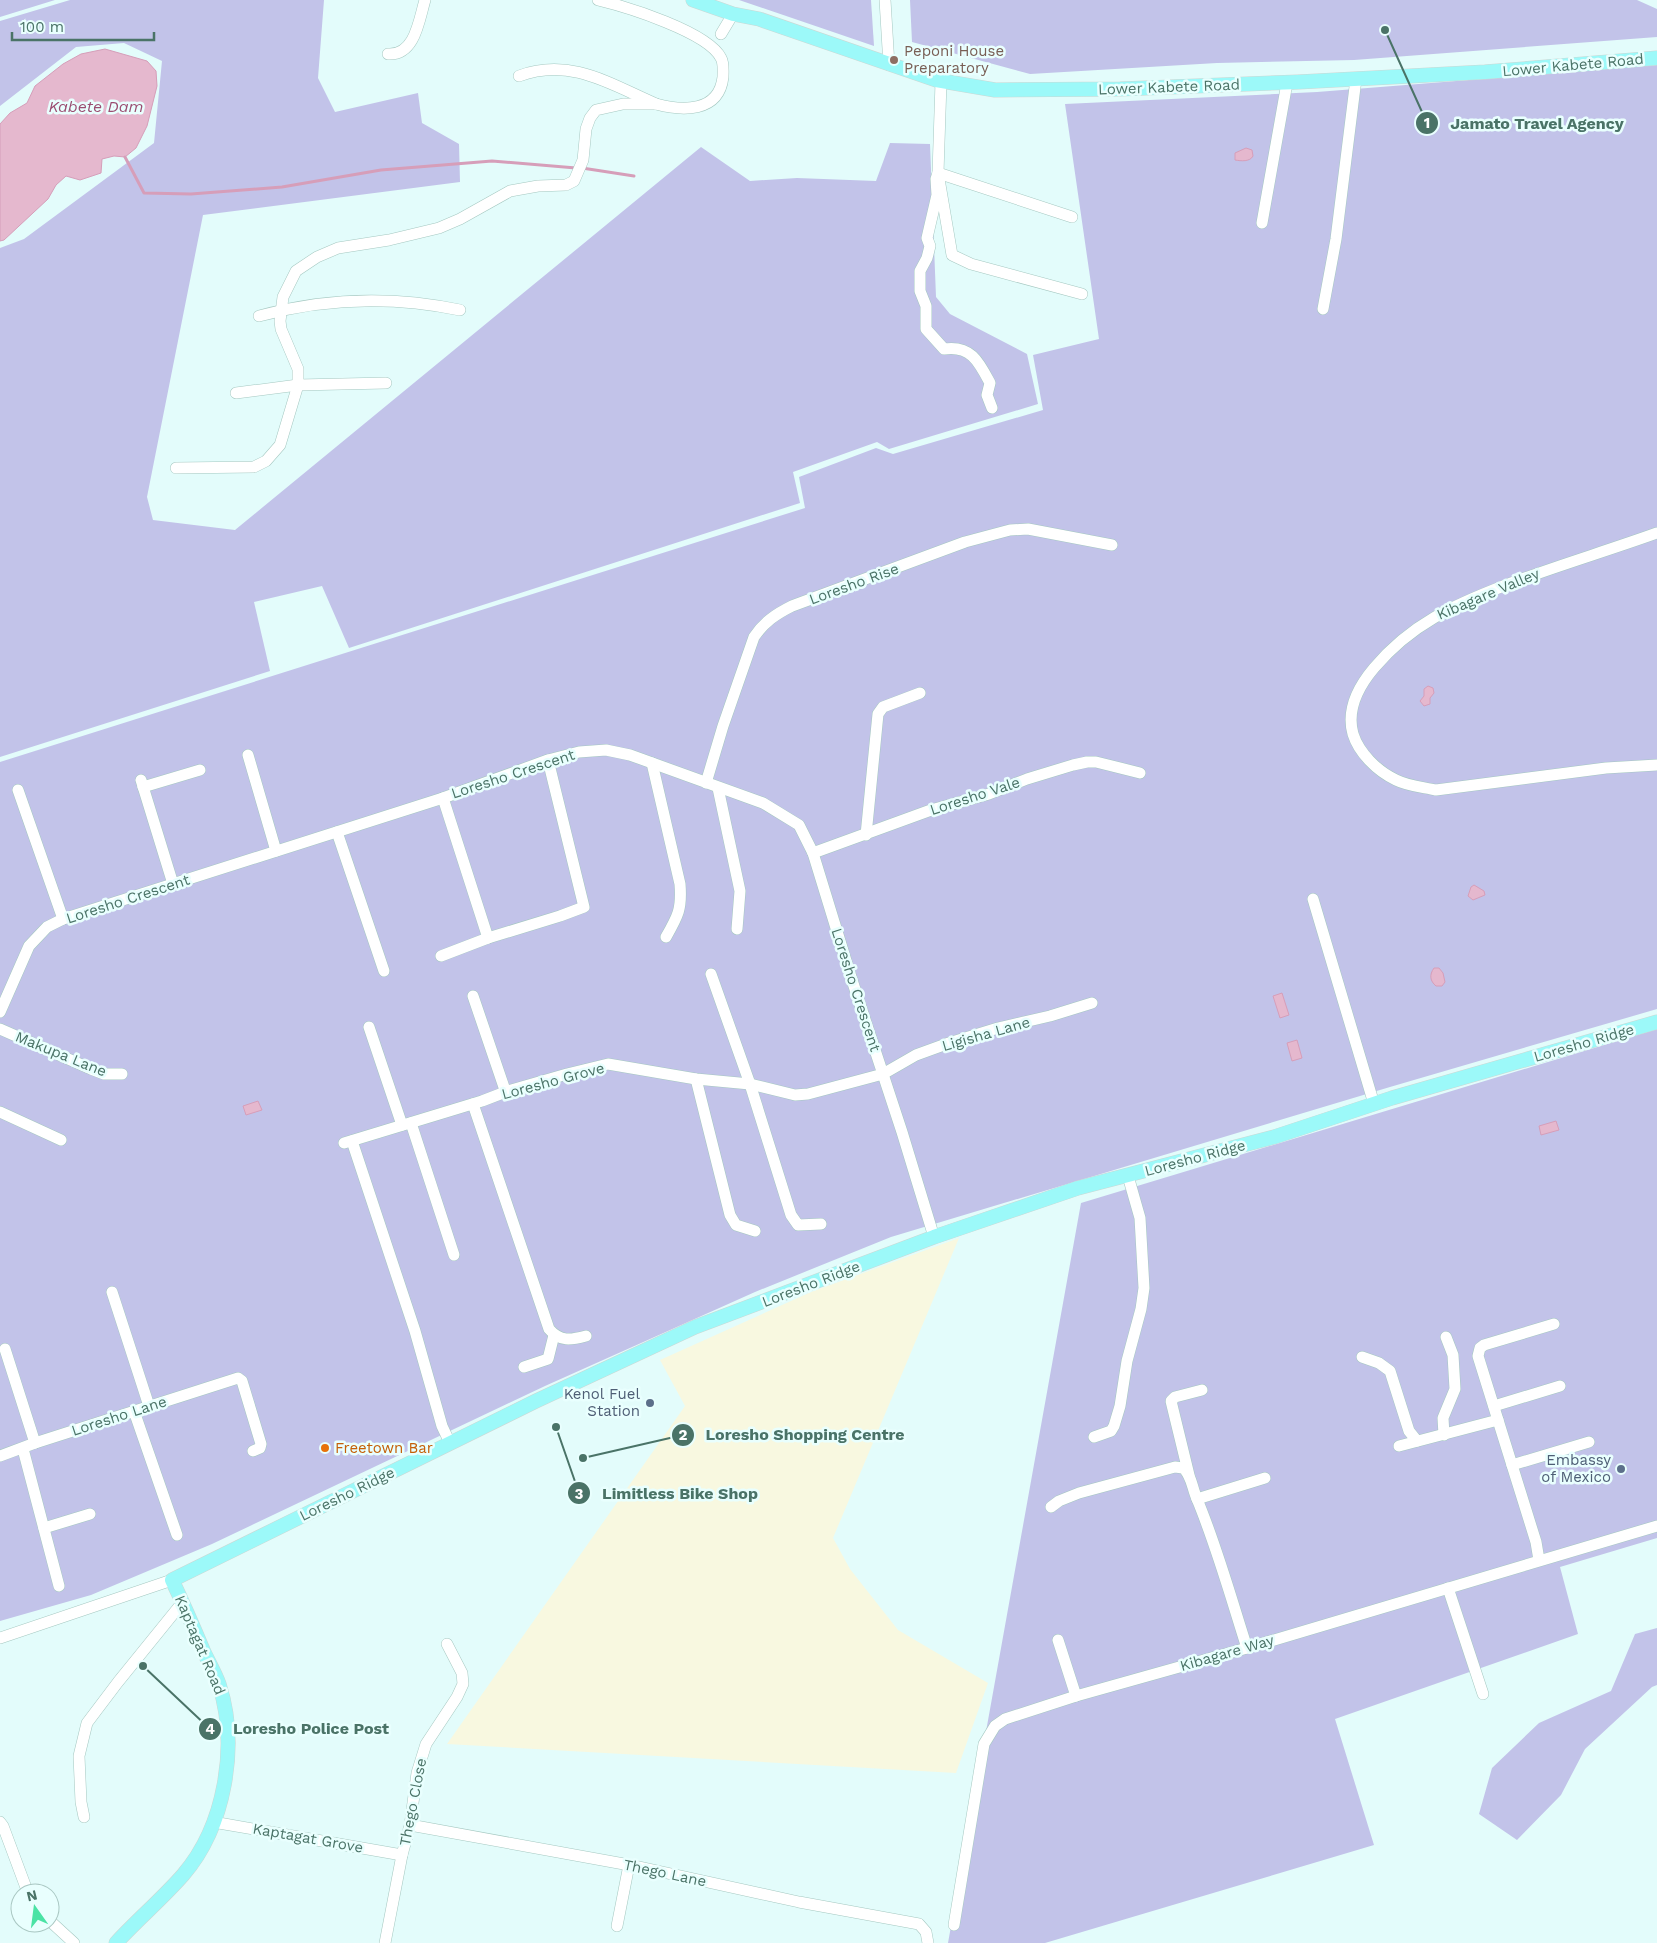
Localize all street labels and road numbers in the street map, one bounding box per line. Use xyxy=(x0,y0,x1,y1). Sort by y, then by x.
street label: Lower Kabete Road xyxy=(1501,50,1645,80)
street label: Lower Kabete Road xyxy=(1098,76,1240,98)
street label: Loresho Rise xyxy=(807,559,901,609)
street label: Kibagare Valley xyxy=(1434,564,1542,624)
street label: Loresho Crescent xyxy=(449,745,578,802)
street label: Loresho Vale xyxy=(928,773,1022,819)
street label: Loresho Crescent xyxy=(64,870,193,927)
street label: Loresho Crescent xyxy=(828,926,885,1055)
street label: Ligisha Lane xyxy=(940,1013,1032,1055)
street label: Loresho Ridge xyxy=(1532,1020,1636,1066)
street label: Makupa Lane xyxy=(13,1027,109,1081)
street label: Loresho Grove xyxy=(500,1059,606,1103)
street label: Loresho Ridge xyxy=(1143,1136,1247,1180)
street label: Loresho Ridge xyxy=(759,1257,863,1311)
street label: Loresho Lane xyxy=(69,1392,169,1440)
street label: Loresho Ridge xyxy=(297,1463,397,1525)
street label: Kaptagat Road xyxy=(171,1593,229,1697)
street label: Kibagare Way xyxy=(1178,1631,1276,1675)
street label: Thego Close xyxy=(396,1756,430,1848)
street label: Kaptagat Grove xyxy=(251,1819,365,1857)
street label: Thego Lane xyxy=(622,1855,708,1891)

